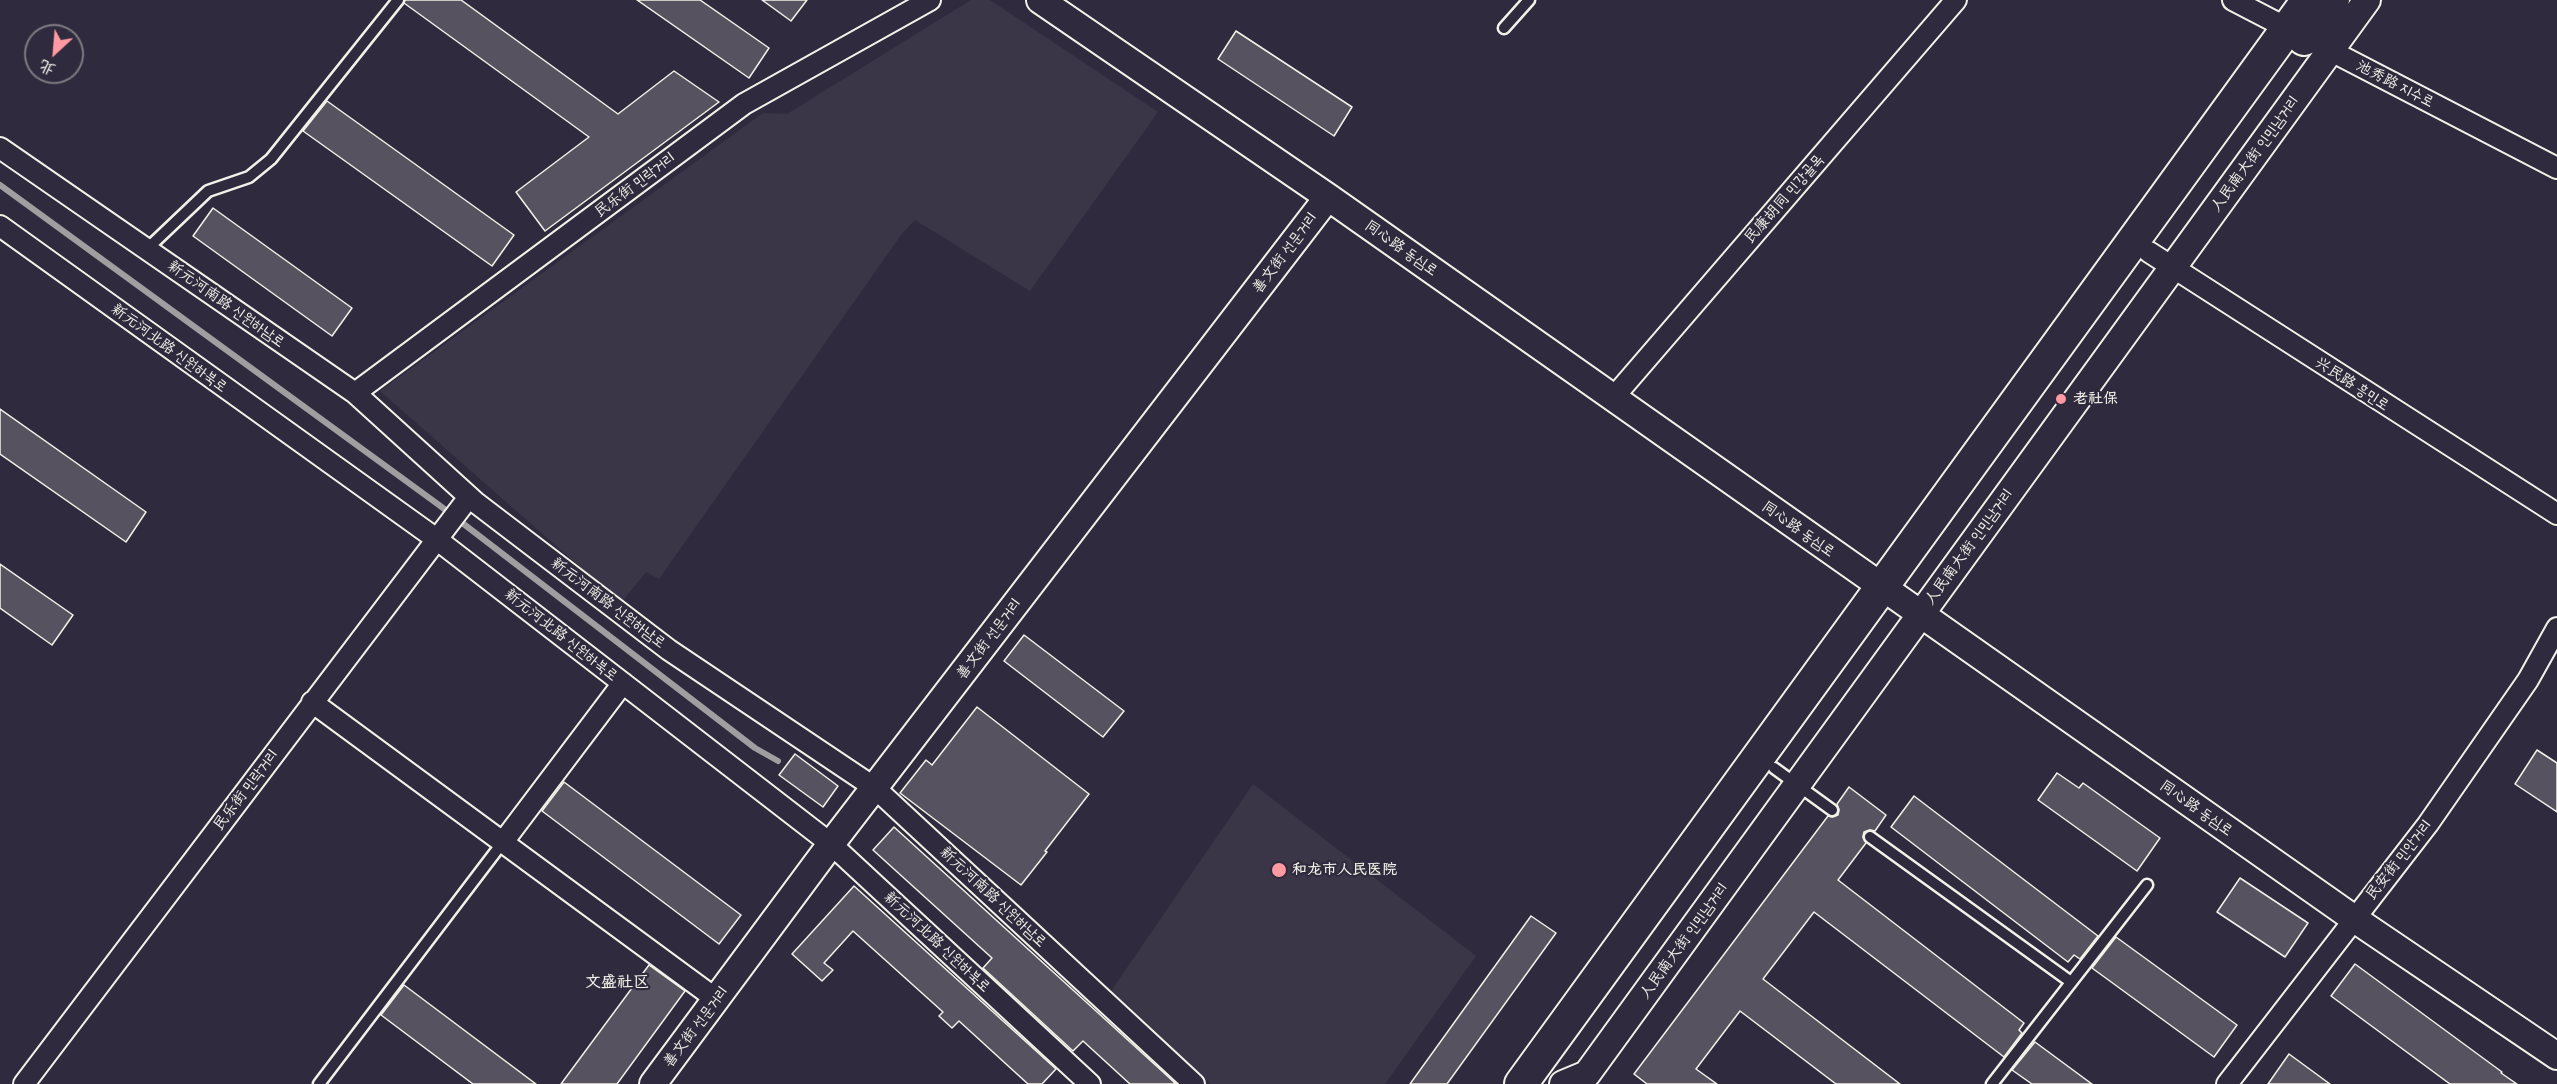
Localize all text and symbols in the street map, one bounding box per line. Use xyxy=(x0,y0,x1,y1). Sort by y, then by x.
north arrow xyxy=(24,24,84,84)
text: 北 xyxy=(35,56,59,81)
street label: 池秀路 지수로 xyxy=(2353,57,2437,111)
street label: 人民南大街 인민남거리 xyxy=(2207,93,2303,215)
street label: 民乐街 민락거리 xyxy=(591,149,679,221)
street label: 民康胡同 민강골목 xyxy=(1741,151,1827,247)
street label: 善文街 선문거리 xyxy=(1249,209,1321,297)
street label: 同心路 동심로 xyxy=(1361,216,1441,280)
street label: 新元河南路 신원하남로 xyxy=(164,257,288,351)
street label: 新元河北路 신원하북로 xyxy=(108,300,230,396)
street label: 兴民路 흥민로 xyxy=(2312,353,2392,415)
place label: 老社保 xyxy=(2073,390,2118,408)
marker: 老社保 xyxy=(2054,392,2068,406)
street label: 人民南大街 인민남거리 xyxy=(1921,486,2017,608)
street label: 同心路 동심로 xyxy=(1758,497,1838,561)
street label: 新元河南路 신원하남로 xyxy=(547,554,669,652)
street label: 新元河北路 신원하북로 xyxy=(501,585,621,685)
street label: 善文街 선문거리 xyxy=(953,595,1025,683)
street label: 民乐街 민락거리 xyxy=(210,746,282,834)
street label: 同心路 동심로 xyxy=(2156,776,2236,840)
street label: 民安街 민안거리 xyxy=(2362,816,2436,904)
street label: 新元河南路 신원하남로 xyxy=(936,843,1050,951)
marker: 和龙市人民医院 xyxy=(1270,861,1288,879)
place label: 和龙市人民医院 xyxy=(1292,861,1397,879)
street label: 人民南大街 인민남거리 xyxy=(1636,880,1732,1002)
street label: 新元河北路 신원하북로 xyxy=(880,888,994,996)
district label: 文盛社区 xyxy=(585,972,649,992)
street label: 善文街 선문거리 xyxy=(660,983,732,1071)

